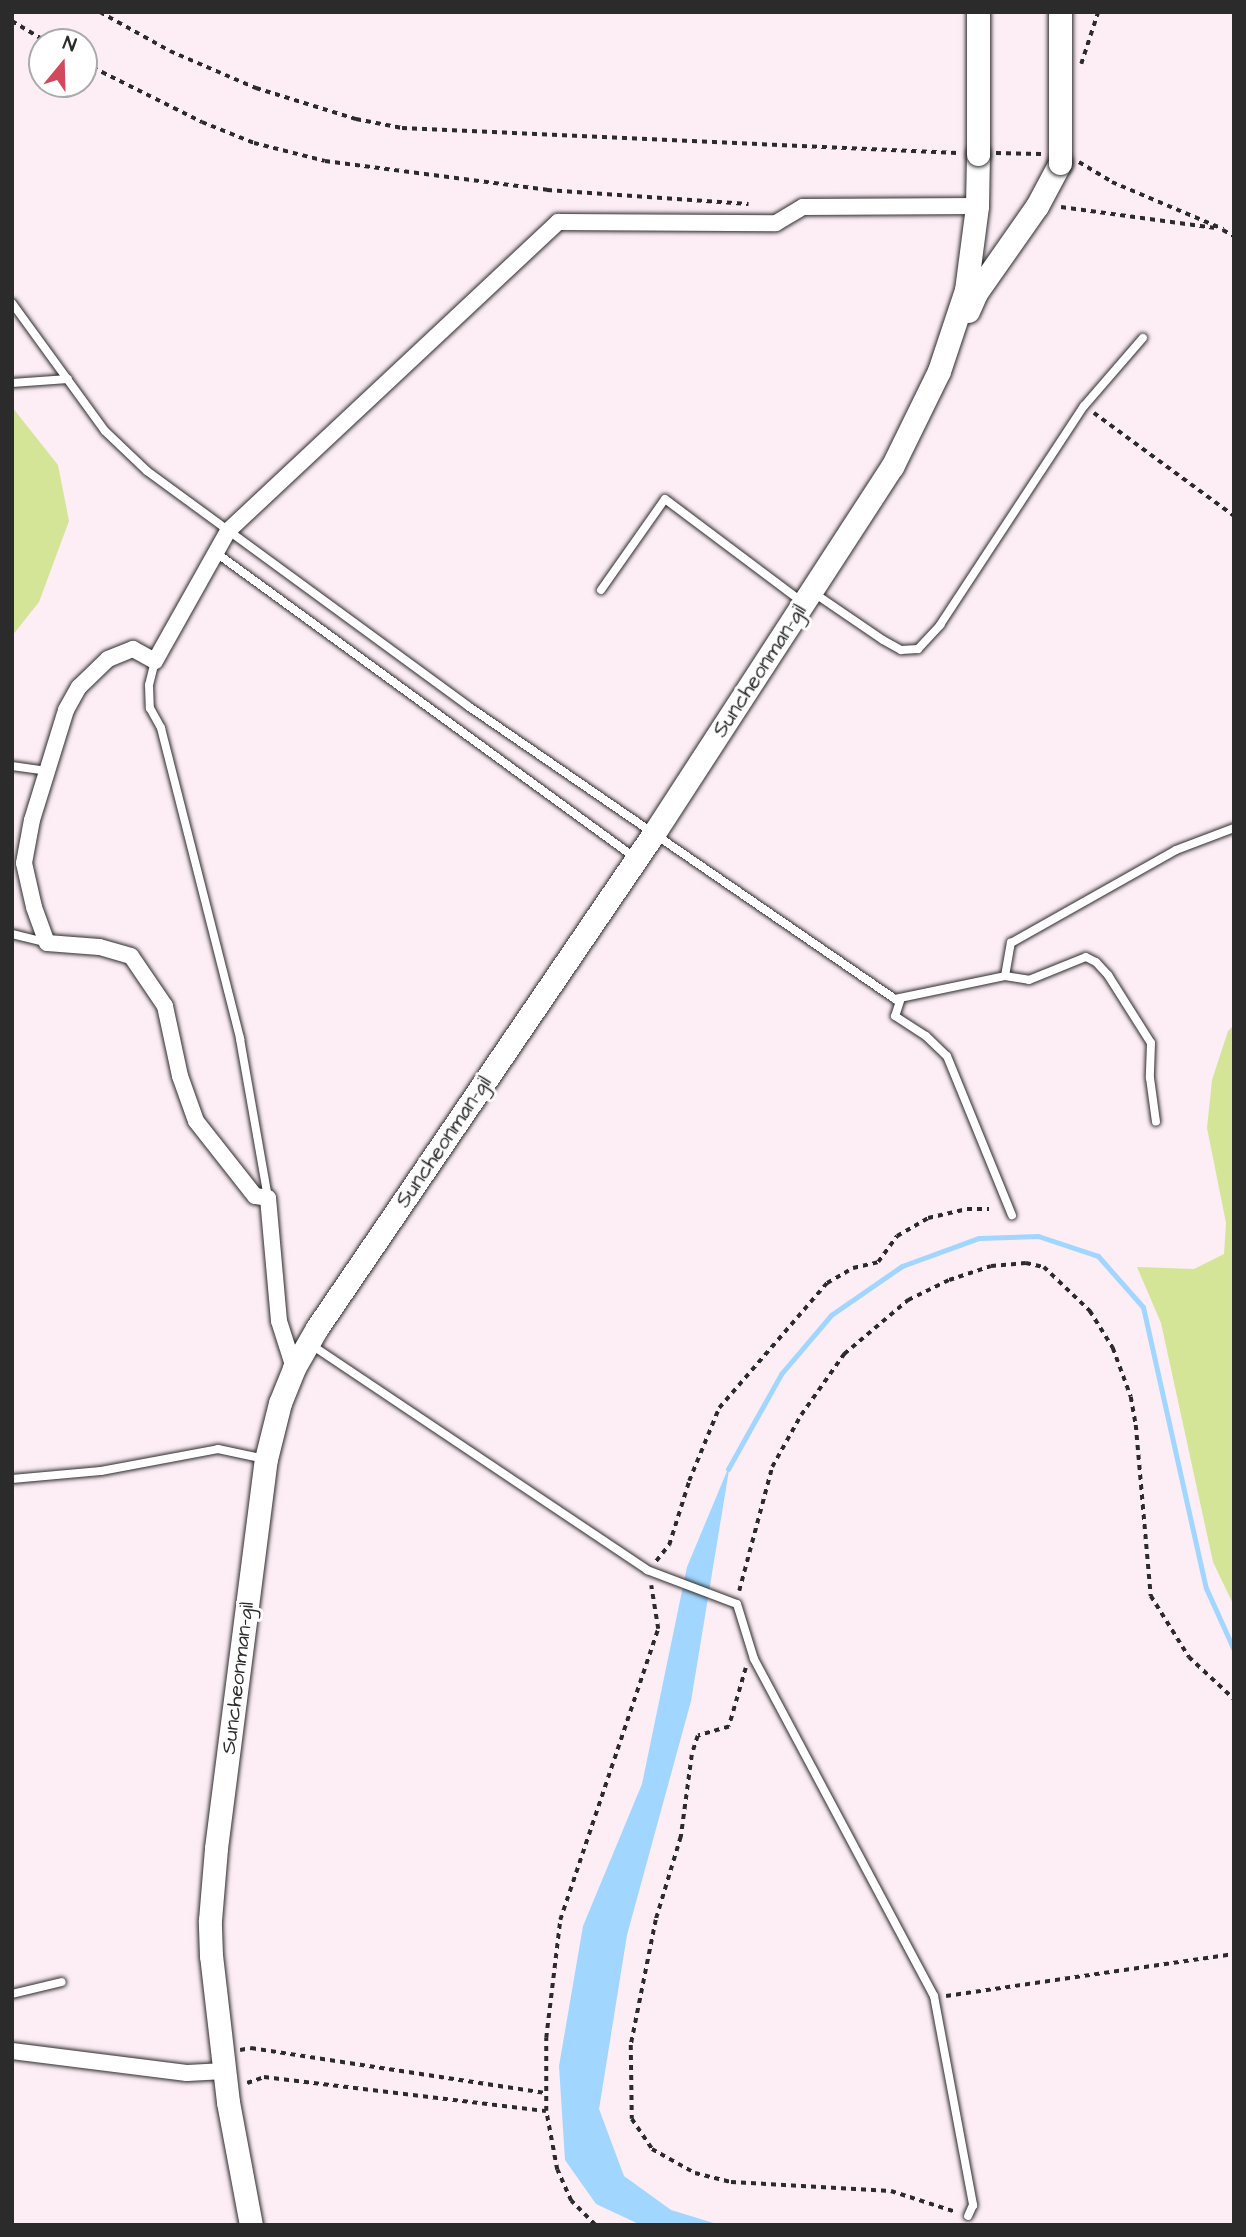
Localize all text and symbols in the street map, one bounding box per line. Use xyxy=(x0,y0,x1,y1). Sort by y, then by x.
north arrow xyxy=(28,28,98,98)
text: N xyxy=(59,30,79,59)
street label: Suncheonman-gil xyxy=(708,600,812,742)
street label: Suncheonman-gil xyxy=(391,1071,497,1213)
street label: Suncheonman-gil xyxy=(216,1600,260,1756)

